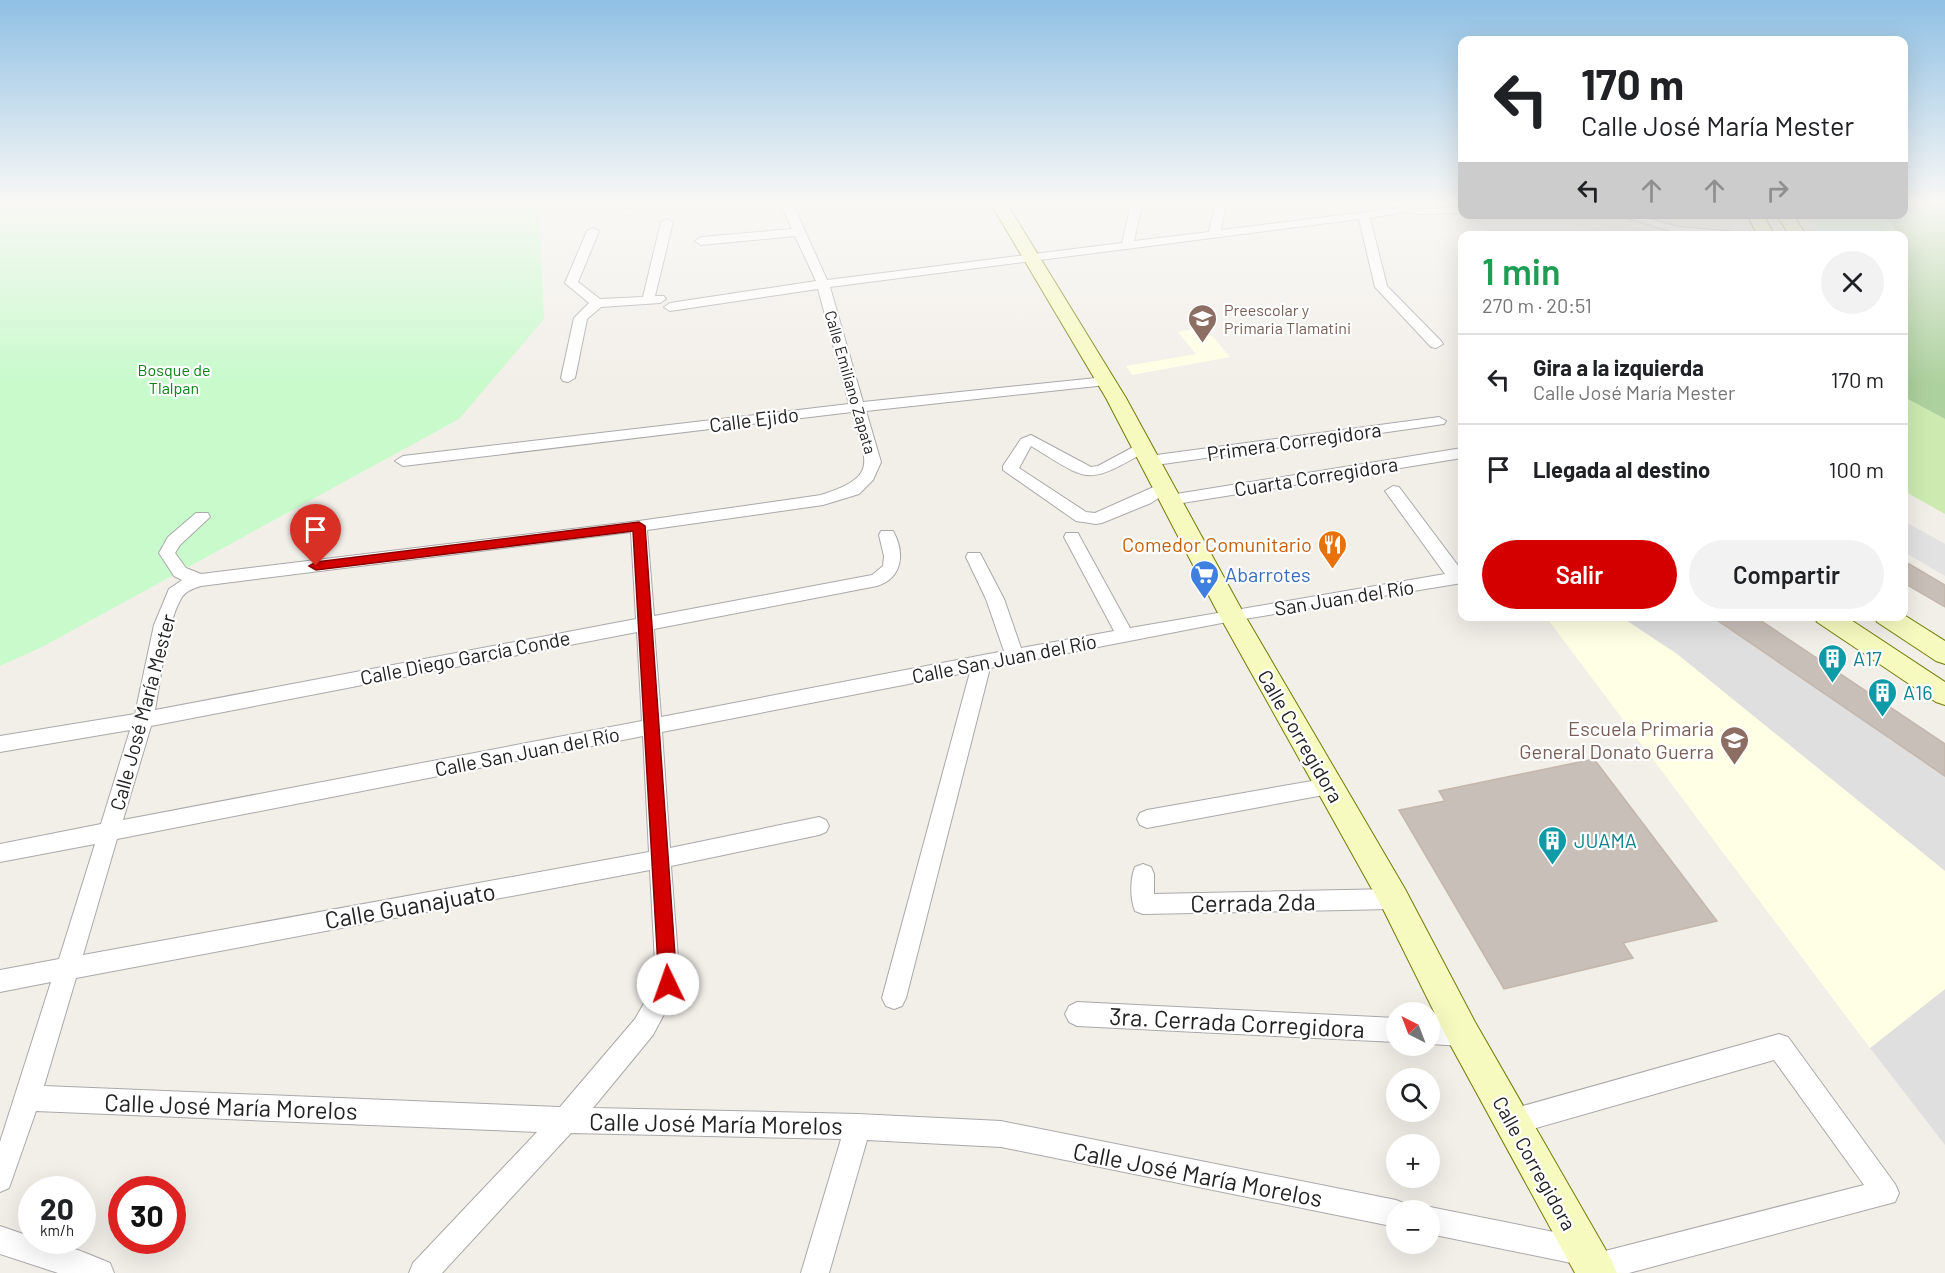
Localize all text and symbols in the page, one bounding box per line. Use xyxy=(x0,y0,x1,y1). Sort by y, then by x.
text: 170 m xyxy=(1581,58,1684,108)
icon: left xyxy=(1482,60,1560,138)
text: Calle José María Mester xyxy=(1581,109,1854,141)
icon: left xyxy=(1572,174,1605,207)
icon: ahead xyxy=(1635,174,1668,207)
icon: ahead xyxy=(1698,174,1731,207)
icon: right xyxy=(1761,174,1794,207)
text: 1 min xyxy=(1482,249,1561,292)
button: close xyxy=(1821,251,1884,314)
text: 270 m · 20:51 xyxy=(1482,293,1592,317)
place label: Preescolar y Primaria Tlamatini xyxy=(1224,300,1351,337)
school or university icon: Preescolar y Primaria Tlamatini xyxy=(1187,302,1219,344)
street label: Calle Emiliano Zapata xyxy=(821,308,881,456)
text: Gira a la izquierda xyxy=(1533,354,1704,380)
park label: Bosque de Tlalpan xyxy=(138,360,210,397)
icon: left xyxy=(1482,363,1515,396)
text: 170 m xyxy=(1831,366,1884,392)
text: Calle José María Mester xyxy=(1533,380,1735,404)
street label: Calle Ejido xyxy=(708,402,800,436)
street label: Primera Corregidora xyxy=(1205,417,1383,465)
street label: Cuarta Corregidora xyxy=(1232,451,1400,501)
icon: arrive xyxy=(1482,453,1515,486)
text: Llegada al destino xyxy=(1533,456,1710,482)
text: 100 m xyxy=(1829,456,1884,482)
pin xyxy=(290,504,341,566)
icon: arrive xyxy=(299,513,332,546)
restaurant icon: Comedor Comunitario xyxy=(1317,528,1349,570)
place label: Comedor Comunitario xyxy=(1122,532,1312,556)
button: Salir xyxy=(1482,540,1677,609)
button: Compartir xyxy=(1689,540,1884,609)
supermarket icon: Abarrotes xyxy=(1188,558,1220,600)
place label: Abarrotes xyxy=(1225,562,1311,586)
street label: San Juan del Río xyxy=(1272,574,1416,620)
street label: Calle José María Mester xyxy=(104,611,180,813)
street label: Calle Diego García Conde xyxy=(358,625,572,689)
street label: Calle San Juan del Río xyxy=(910,628,1098,688)
building icon: A17 xyxy=(1816,642,1848,684)
place label: A17 xyxy=(1853,646,1882,670)
street label: Calle Corregidora xyxy=(1253,665,1349,807)
building icon: A16 xyxy=(1866,676,1898,718)
place label: A16 xyxy=(1903,680,1932,704)
place label: Escuela Primaria General Donato Guerra xyxy=(1519,716,1714,763)
street label: Calle San Juan del Río xyxy=(433,721,621,781)
school or university icon: Escuela Primaria General Donato Guerra xyxy=(1719,724,1751,766)
building icon: JUAMA xyxy=(1537,824,1569,866)
place label: JUAMA xyxy=(1574,828,1637,852)
street label: Calle Guanajuato xyxy=(322,876,498,934)
street label: Cerrada 2da xyxy=(1190,886,1316,918)
position arrow xyxy=(636,952,700,1016)
street label: 3ra. Cerrada Corregidora xyxy=(1108,1001,1366,1043)
north arrow xyxy=(1386,1002,1440,1056)
map controls xyxy=(1386,1002,1440,1254)
button: search xyxy=(1386,1068,1440,1122)
street label: Calle José María Morelos xyxy=(104,1087,358,1125)
street label: Calle Corregidora xyxy=(1488,1092,1582,1234)
street label: Calle José María Morelos xyxy=(589,1106,843,1140)
button: + xyxy=(1386,1134,1440,1188)
street label: Calle José María Morelos xyxy=(1071,1136,1325,1212)
speed limit sign: 30 xyxy=(108,1176,186,1254)
text: 20 xyxy=(40,1190,74,1226)
button: − xyxy=(1386,1200,1440,1254)
text: km/h xyxy=(40,1221,74,1239)

